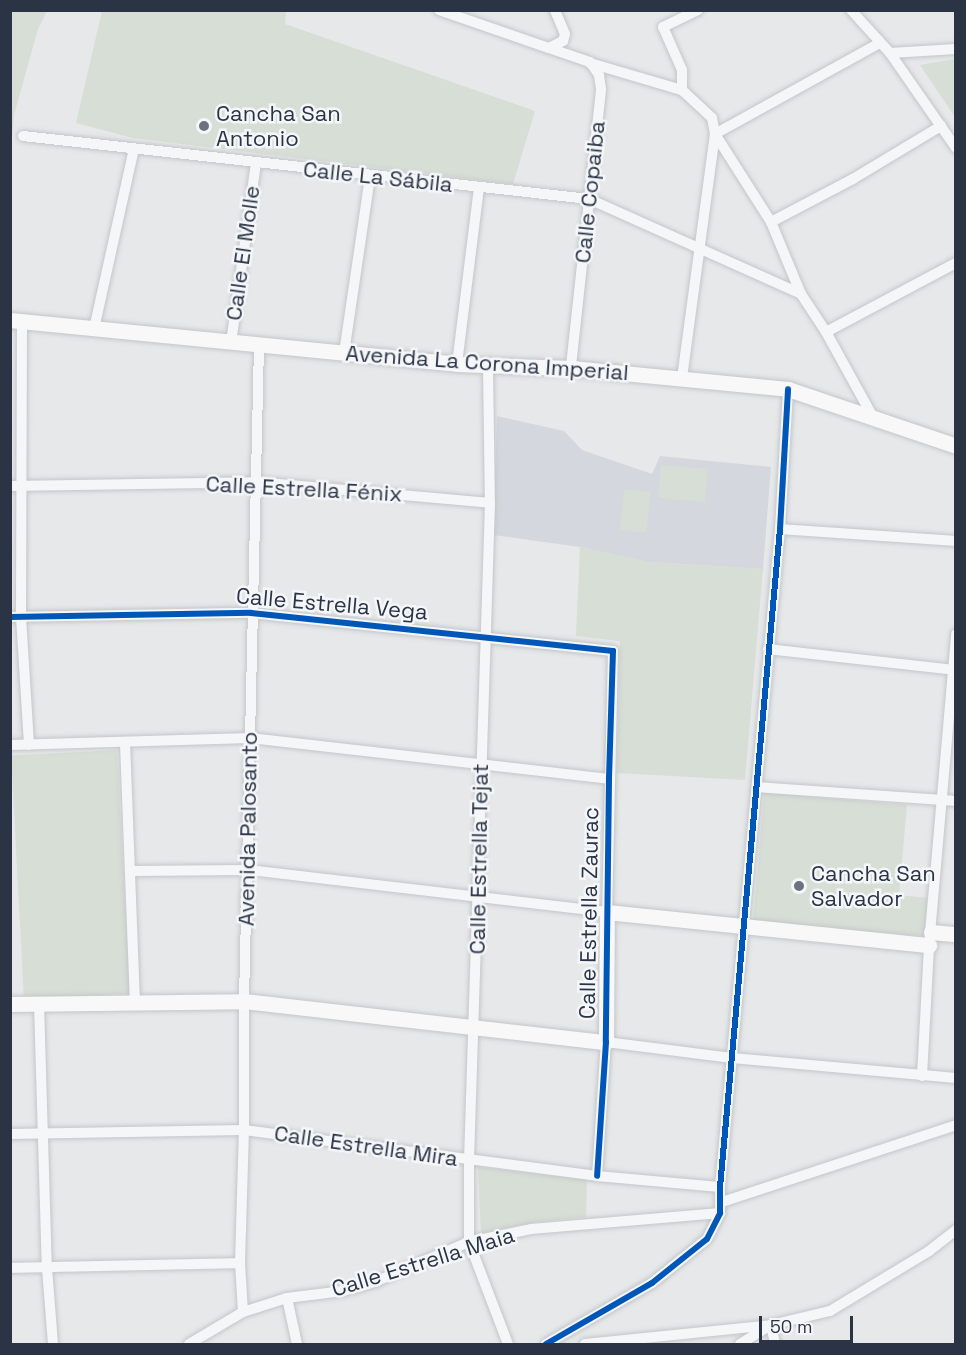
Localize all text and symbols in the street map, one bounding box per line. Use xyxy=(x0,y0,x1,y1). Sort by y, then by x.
place label: Cancha San Antonio xyxy=(216,100,341,152)
marker: Cancha San Antonio xyxy=(197,119,211,133)
street label: Calle Copaiba xyxy=(569,120,611,264)
street label: Calle La Sábila xyxy=(302,156,454,198)
street label: Calle El Molle xyxy=(220,184,266,322)
street label: Avenida La Corona Imperial xyxy=(345,340,629,386)
street label: Calle Estrella Fénix xyxy=(205,471,403,507)
street label: Calle Estrella Vega xyxy=(235,582,429,626)
street label: Avenida Palosanto xyxy=(233,732,263,926)
street label: Calle Estrella Tejat xyxy=(464,763,494,955)
street label: Calle Estrella Zaurac xyxy=(574,807,604,1019)
place label: Cancha San Salvador xyxy=(811,860,936,912)
marker: Cancha San Salvador xyxy=(792,879,806,893)
street label: Calle Estrella Mira xyxy=(273,1120,459,1172)
street label: Calle Estrella Maia xyxy=(328,1222,518,1302)
scale bar xyxy=(762,1304,856,1342)
text: 50 m xyxy=(770,1315,812,1338)

